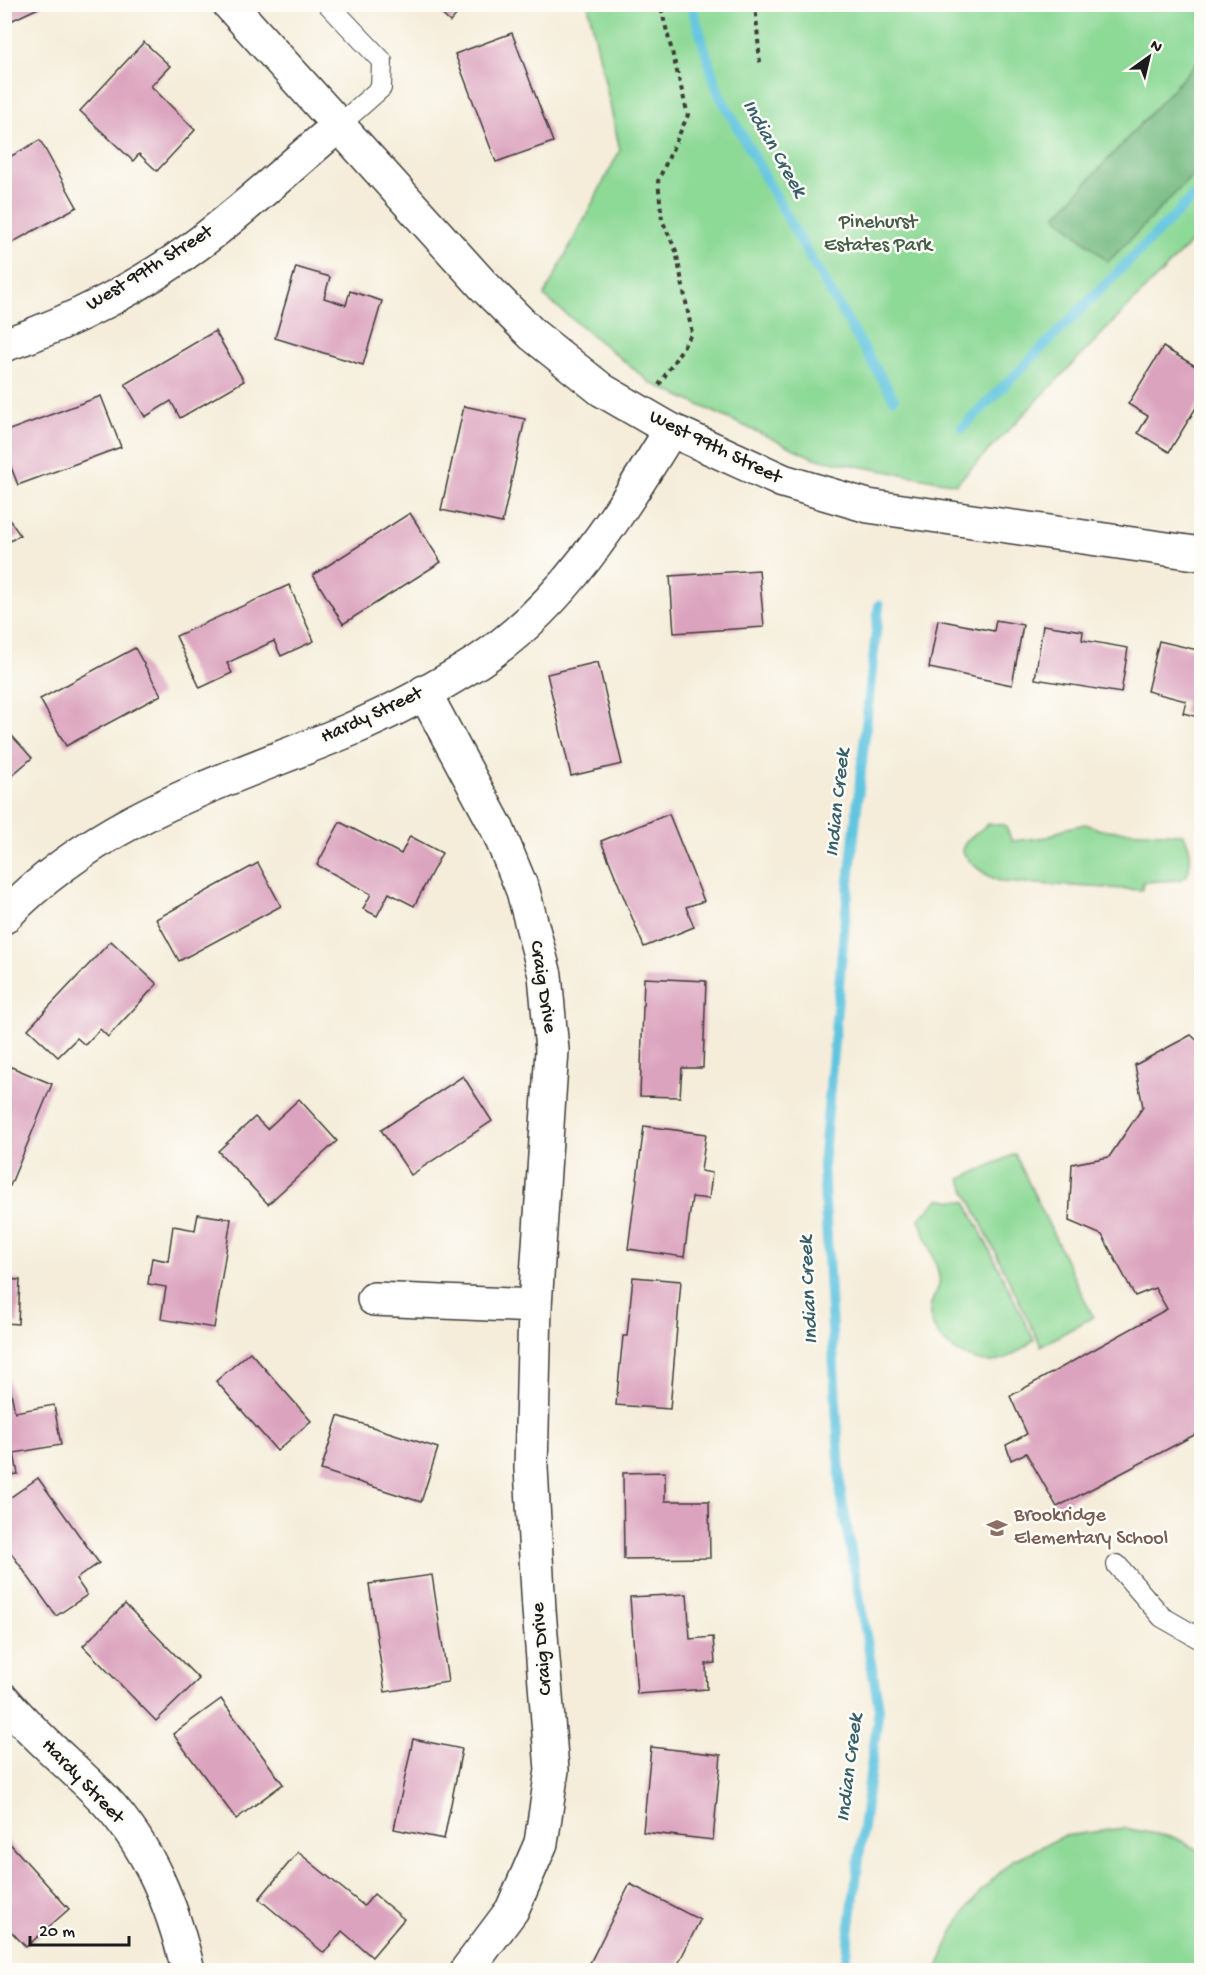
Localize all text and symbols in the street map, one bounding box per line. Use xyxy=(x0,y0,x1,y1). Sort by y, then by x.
north arrow xyxy=(1119,27,1179,87)
text: N xyxy=(1146,37,1166,59)
water label: Indian Creek xyxy=(735,96,812,204)
park label: Pinehurst Estates Park xyxy=(824,212,934,258)
street label: West 99th Street xyxy=(83,220,219,317)
street label: West 99th Street xyxy=(645,406,787,491)
street label: Hardy Street xyxy=(318,682,428,750)
water label: Indian Creek xyxy=(821,745,857,858)
street label: Craig Drive xyxy=(523,939,561,1035)
water label: Indian Creek xyxy=(795,1233,825,1345)
place label: Brookridge Elementary School xyxy=(1013,1505,1168,1551)
school or university icon: Brookridge Elementary School xyxy=(985,1516,1009,1540)
street label: Craig Drive xyxy=(527,1601,559,1696)
water label: Indian Creek xyxy=(832,1710,870,1823)
street label: Hardy Street xyxy=(36,1735,129,1831)
scale bar xyxy=(30,1909,129,1947)
text: 20 m xyxy=(39,1922,75,1943)

